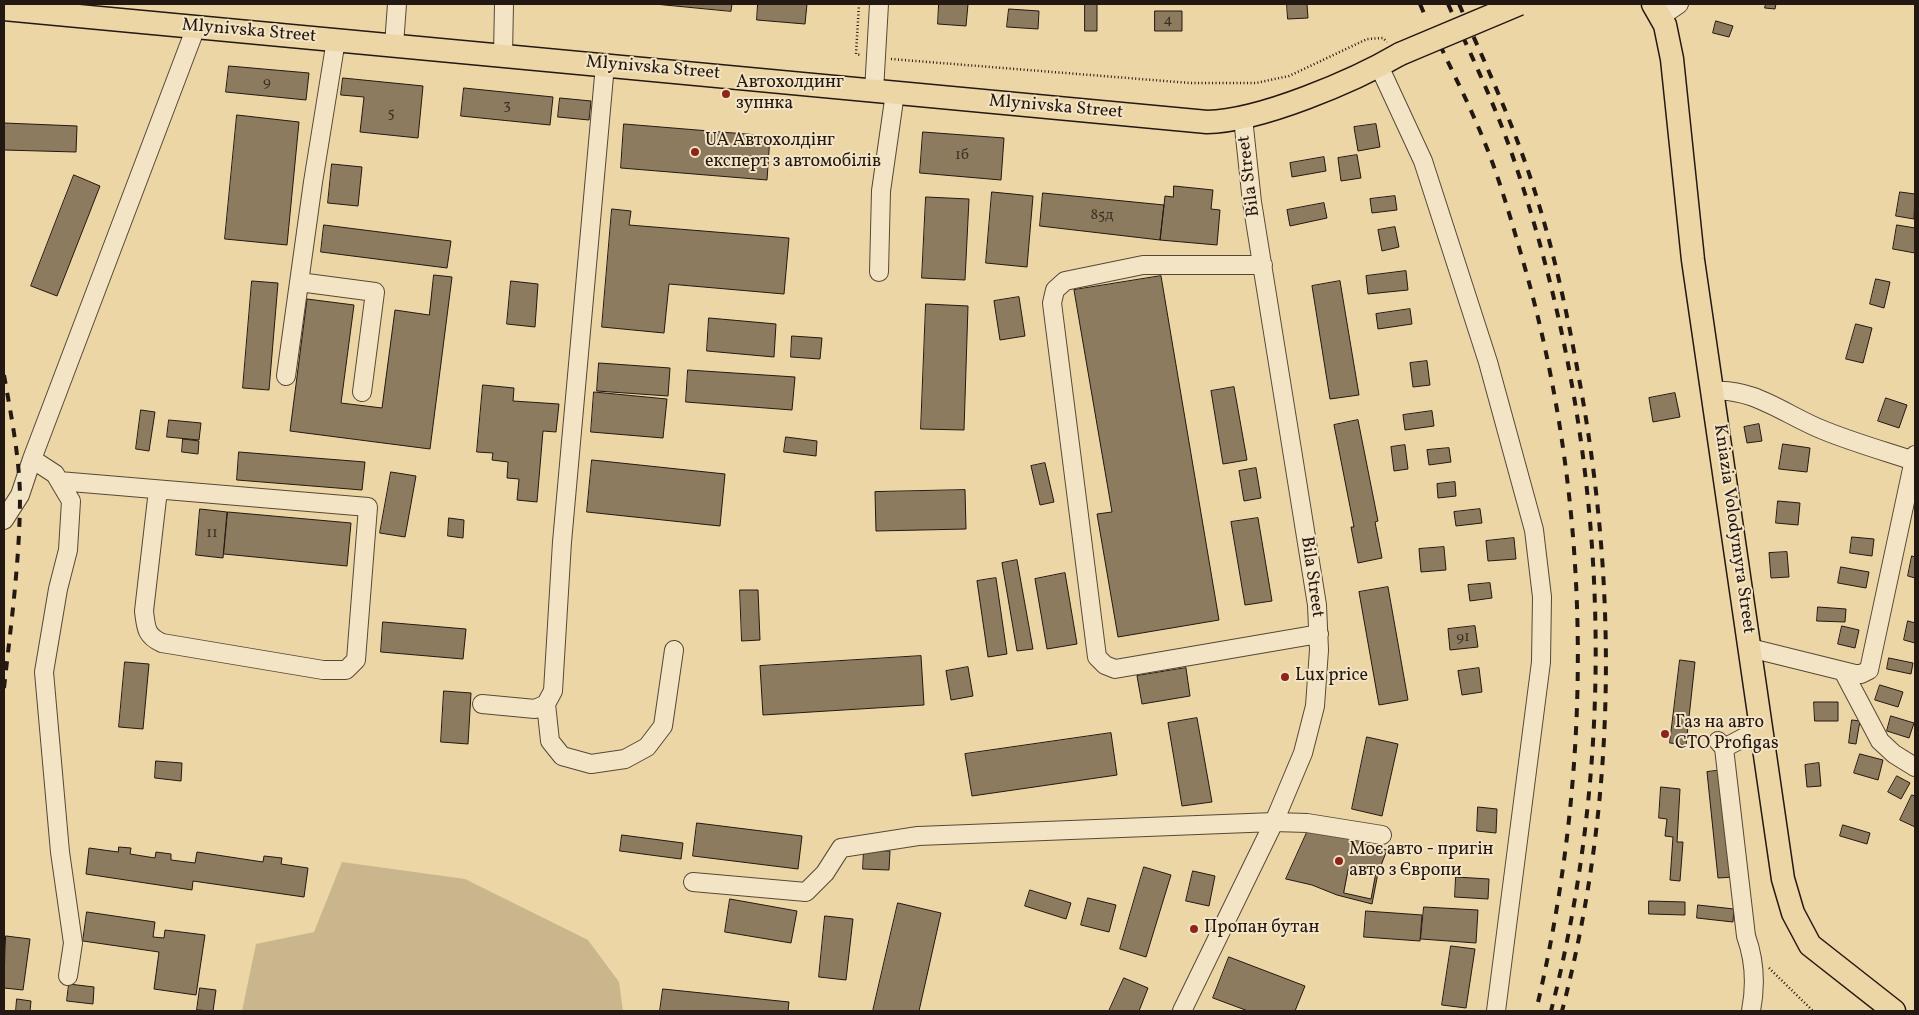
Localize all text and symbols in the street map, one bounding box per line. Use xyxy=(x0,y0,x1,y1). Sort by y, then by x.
house number: 4 xyxy=(1164,12,1172,30)
street label: Mlynivska Street xyxy=(181,15,317,49)
street label: Mlynivska Street xyxy=(585,52,721,86)
place label: Автохолдинг зупнка xyxy=(736,73,844,116)
house number: 9 xyxy=(263,74,271,92)
marker: Автохолдинг зупнка xyxy=(720,88,732,100)
street label: Mlynivska Street xyxy=(988,91,1124,125)
house number: 3 xyxy=(503,97,511,115)
house number: 5 xyxy=(387,105,395,123)
place label: UA Автохолдінг експерт з автомобілів xyxy=(705,131,881,173)
street label: Bila Street xyxy=(1234,134,1266,218)
marker: UA Автохолдінг експерт з автомобілів xyxy=(689,146,701,158)
house number: 1б xyxy=(955,147,969,165)
house number: 85д xyxy=(1090,207,1114,225)
street label: Kniazia Volodymyra Street xyxy=(1708,423,1758,635)
house number: 11 xyxy=(206,525,218,543)
street label: Bila Street xyxy=(1295,535,1327,619)
house number: 91 xyxy=(1456,629,1470,647)
place label: Lux price xyxy=(1295,666,1368,688)
marker: Lux price xyxy=(1279,671,1291,683)
place label: Газ на авто СТО Profigas xyxy=(1675,713,1779,756)
marker: Газ на авто СТО Profigas xyxy=(1659,728,1671,740)
place label: Моє авто - пригін авто з Європи xyxy=(1349,840,1494,882)
marker: Моє авто - пригін авто з Європи xyxy=(1333,855,1345,867)
place label: Пропан бутан xyxy=(1204,918,1319,940)
marker: Пропан бутан xyxy=(1188,923,1200,935)

